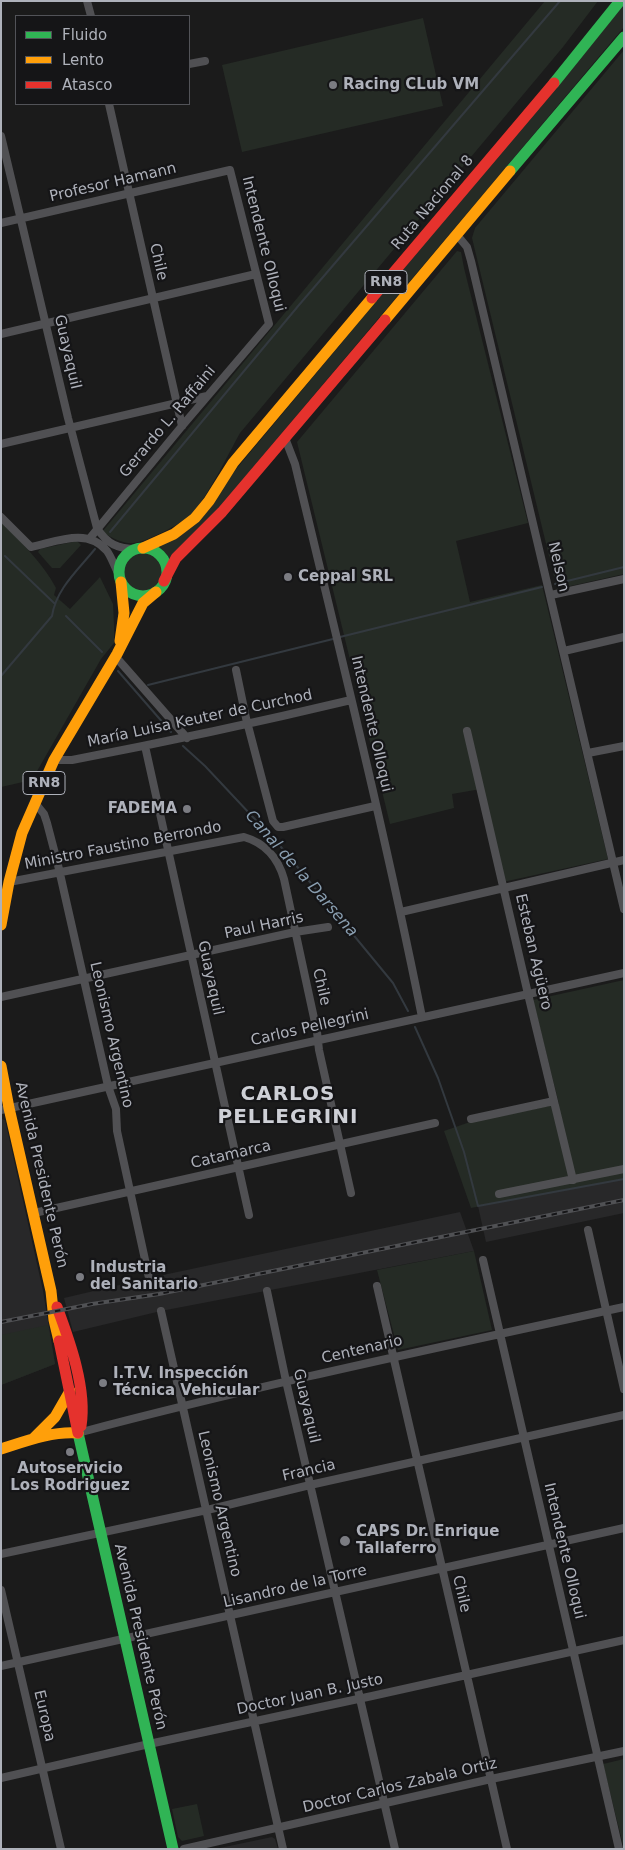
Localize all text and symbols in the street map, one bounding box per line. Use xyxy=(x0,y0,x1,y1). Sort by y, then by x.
legend xyxy=(15,15,190,105)
text: Fluido xyxy=(62,26,107,44)
text: Lento xyxy=(62,51,104,69)
text: Atasco xyxy=(62,76,112,94)
place label: Racing CLub VM xyxy=(343,76,479,94)
marker: Racing CLub VM xyxy=(327,79,339,91)
street label: Ruta Nacional 8 xyxy=(388,152,478,254)
street label: Profesor Hamann xyxy=(48,160,178,206)
street label: Intendente Olloqui xyxy=(237,174,289,314)
street label: Chile xyxy=(145,242,171,282)
road number: RN8 xyxy=(365,270,407,294)
street label: Guayaquil xyxy=(50,313,84,391)
street label: Gerardo L. Raffaini xyxy=(116,363,220,481)
street label: Nelson xyxy=(543,540,573,594)
place label: Ceppal SRL xyxy=(298,568,393,586)
marker: Ceppal SRL xyxy=(282,571,294,583)
street label: Intendente Olloqui xyxy=(347,654,395,794)
street label: María Luisa Keuter de Curchod xyxy=(86,686,314,752)
road number: RN8 xyxy=(23,771,65,794)
place label: FADEMA xyxy=(108,800,177,818)
marker: FADEMA xyxy=(181,803,193,815)
water label: Canal de la Darsena xyxy=(241,807,361,941)
street label: Ministro Faustino Berrondo xyxy=(23,818,223,874)
street label: Esteban Agüero xyxy=(511,892,555,1012)
street label: Paul Harris xyxy=(223,909,305,943)
street label: Guayaquil xyxy=(193,939,227,1017)
street label: Leonismo Argentino xyxy=(85,960,137,1110)
street label: Chile xyxy=(308,967,334,1007)
street label: Carlos Pellegrini xyxy=(249,1006,371,1050)
street label: Avenida Presidente Perón xyxy=(11,1080,71,1270)
district label: CARLOS PELLEGRINI xyxy=(216,1083,360,1130)
street label: Catamarca xyxy=(189,1137,273,1173)
place label: Industria del Sanitario xyxy=(90,1259,198,1294)
marker: Industria del Sanitario xyxy=(74,1271,86,1283)
street label: Centenario xyxy=(320,1332,404,1368)
place label: I.T.V. Inspección Técnica Vehicular xyxy=(113,1365,259,1400)
street label: Guayaquil xyxy=(289,1367,323,1445)
marker: I.T.V. Inspección Técnica Vehicular xyxy=(97,1377,109,1389)
street label: Leonismo Argentino xyxy=(193,1429,245,1579)
marker: Autoservicio Los Rodriguez xyxy=(64,1446,76,1458)
street label: Francia xyxy=(281,1456,337,1486)
place label: Autoservicio Los Rodriguez xyxy=(10,1460,130,1495)
street label: Intendente Olloqui xyxy=(540,1481,588,1621)
place label: CAPS Dr. Enrique Tallaferro xyxy=(356,1523,499,1558)
marker: CAPS Dr. Enrique Tallaferro xyxy=(338,1534,352,1548)
street label: Avenida Presidente Perón xyxy=(110,1542,170,1732)
street label: Lisandro de la Torre xyxy=(221,1562,369,1612)
street label: Chile xyxy=(448,1574,474,1614)
street label: Doctor Juan B. Justo xyxy=(235,1671,385,1719)
street label: Europa xyxy=(29,1688,59,1744)
street label: Doctor Carlos Zabala Ortiz xyxy=(301,1755,499,1817)

